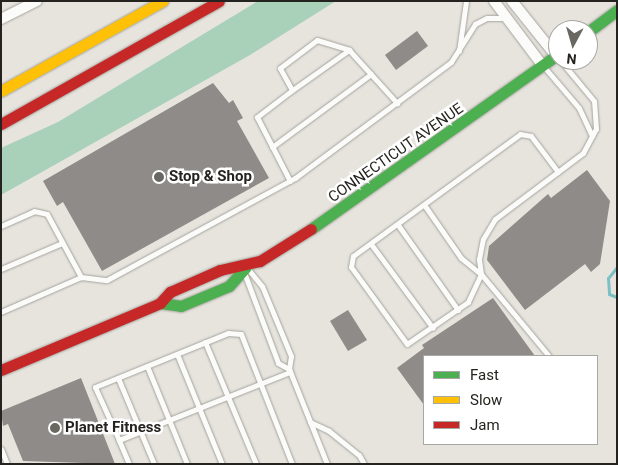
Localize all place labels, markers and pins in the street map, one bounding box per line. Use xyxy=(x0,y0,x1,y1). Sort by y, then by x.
place label: Stop & Shop xyxy=(169,168,252,186)
marker: Stop & Shop xyxy=(153,171,165,183)
place label: Planet Fitness xyxy=(65,419,161,437)
marker: Planet Fitness xyxy=(49,422,61,434)

